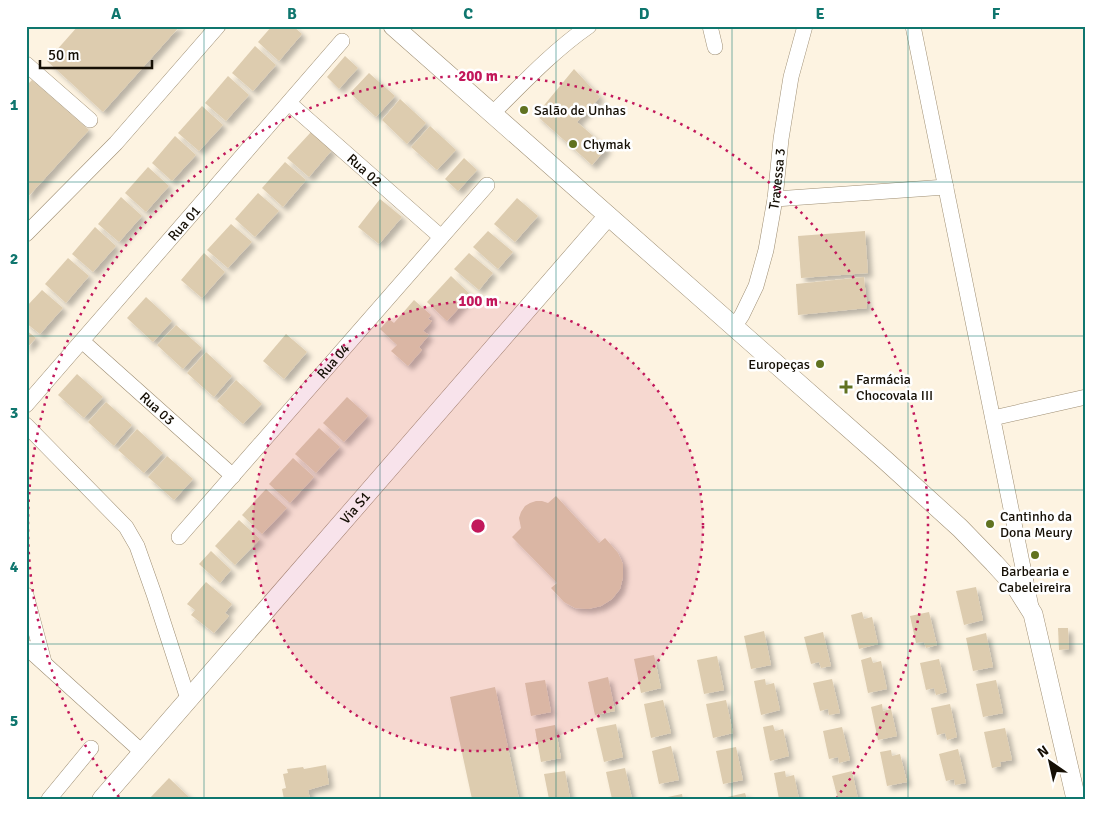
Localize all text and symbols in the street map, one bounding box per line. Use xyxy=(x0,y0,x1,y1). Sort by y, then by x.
text: A xyxy=(111,4,122,24)
text: B xyxy=(287,4,297,24)
text: C xyxy=(463,4,473,24)
text: D xyxy=(639,4,650,24)
text: E xyxy=(815,4,825,24)
text: F xyxy=(992,4,1001,24)
scale bar xyxy=(40,38,152,70)
text: 50 m xyxy=(48,46,79,64)
text: 200 m xyxy=(458,67,498,85)
text: 1 xyxy=(10,95,19,115)
place label: Salão de Unhas xyxy=(534,102,626,119)
marker: Salão de Unhas xyxy=(518,104,530,116)
place label: Chymak xyxy=(583,136,631,153)
marker: Chymak xyxy=(567,138,579,150)
street label: Travessa 3 xyxy=(765,147,789,211)
street label: Rua 02 xyxy=(344,150,386,190)
street label: Rua 01 xyxy=(164,202,204,244)
text: 2 xyxy=(10,249,18,269)
text: 100 m xyxy=(458,292,498,310)
street label: Rua 04 xyxy=(313,340,353,382)
place label: Europeças xyxy=(748,356,810,373)
marker: Europeças xyxy=(814,358,826,370)
place label: Farmácia Chocovala III xyxy=(856,371,933,404)
marker: Farmácia Chocovala III xyxy=(840,381,852,393)
street label: Rua 03 xyxy=(136,388,178,428)
text: 3 xyxy=(10,403,18,423)
street label: Via S1 xyxy=(336,488,374,527)
place label: Cantinho da Dona Meury xyxy=(1000,508,1073,541)
centre of rings xyxy=(469,517,487,535)
marker: Cantinho da Dona Meury xyxy=(984,518,996,530)
marker: Barbearia e Cabeleireira xyxy=(1029,549,1041,561)
text: 4 xyxy=(10,557,19,577)
place label: Barbearia e Cabeleireira xyxy=(999,563,1071,596)
text: 5 xyxy=(10,711,18,731)
north arrow xyxy=(1024,738,1074,788)
text: N xyxy=(1034,742,1052,761)

